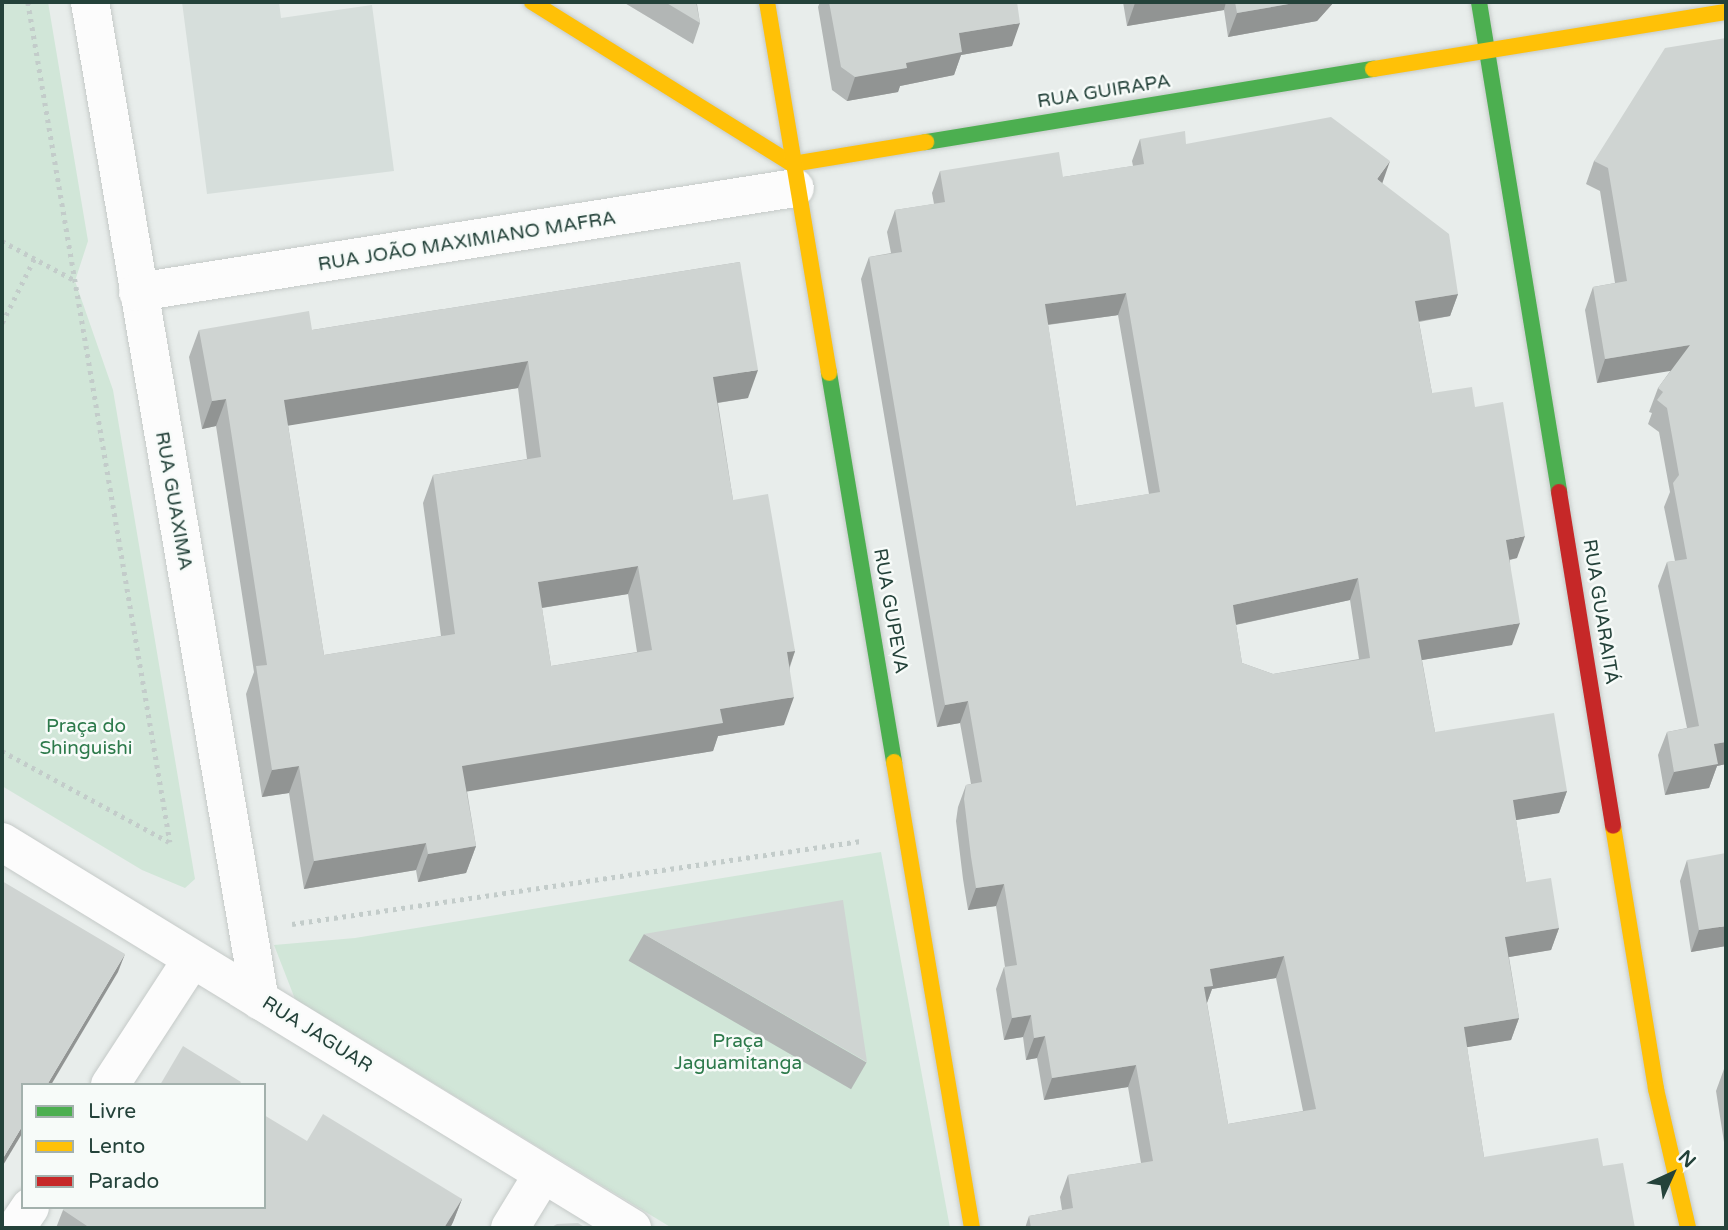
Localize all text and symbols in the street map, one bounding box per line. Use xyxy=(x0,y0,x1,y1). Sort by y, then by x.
street label: RUA GUIRAPA xyxy=(1036,70,1172,114)
street label: RUA JOÃO MAXIMIANO MAFRA xyxy=(316,207,618,277)
street label: RUA GUAXIMA xyxy=(150,430,196,572)
street label: RUA GUARAITÁ xyxy=(1577,538,1623,686)
street label: RUA GUPEVA xyxy=(868,547,912,675)
park label: Praça do Shinguishi xyxy=(39,716,133,760)
street label: RUA JAGUAR xyxy=(258,992,376,1078)
park label: Praça Jaguamitanga xyxy=(674,1031,802,1075)
legend xyxy=(21,1083,266,1209)
text: Livre xyxy=(88,1099,136,1124)
text: Lento xyxy=(88,1134,145,1159)
north arrow xyxy=(1637,1139,1707,1209)
text: N xyxy=(1674,1146,1700,1172)
text: Parado xyxy=(88,1169,159,1194)

